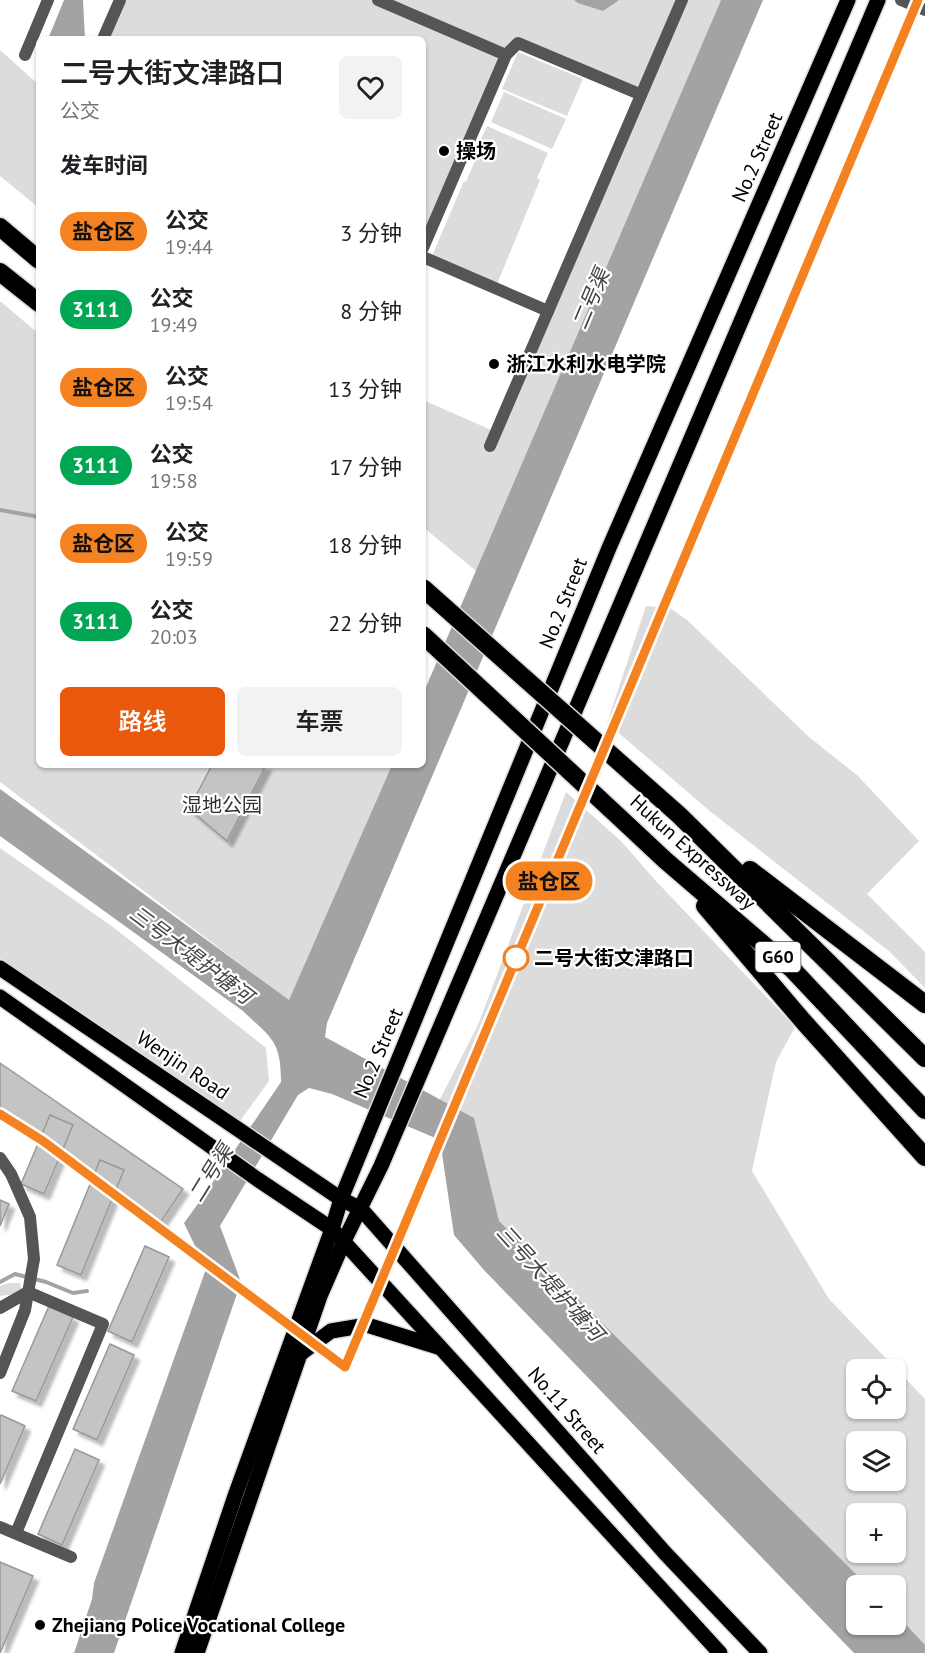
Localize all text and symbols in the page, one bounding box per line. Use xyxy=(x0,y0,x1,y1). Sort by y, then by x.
text: 二号大街文津路口 xyxy=(60,54,284,91)
button: heart xyxy=(339,56,402,119)
text: 公交 xyxy=(60,98,100,124)
street label: No.2 Street xyxy=(726,108,788,206)
place label: 操场 xyxy=(456,138,496,164)
marker: 操场 xyxy=(437,144,451,158)
text: 发车时间 xyxy=(60,151,148,179)
text: 公交 xyxy=(165,206,209,234)
text: 盐仓区 xyxy=(72,218,135,245)
text: 3 分钟 xyxy=(340,219,402,247)
text: 19:44 xyxy=(165,234,213,260)
water label: 二号渠 xyxy=(566,262,616,333)
text: 公交 xyxy=(150,284,194,312)
text: 3111 xyxy=(72,296,120,323)
text: 8 分钟 xyxy=(340,297,402,325)
text: 19:49 xyxy=(150,312,198,338)
place label: 浙江水利水电学院 xyxy=(506,351,666,377)
marker: 浙江水利水电学院 xyxy=(487,357,501,371)
text: 公交 xyxy=(165,362,209,390)
text: 盐仓区 xyxy=(72,374,135,401)
text: 13 分钟 xyxy=(328,375,402,403)
text: 19:54 xyxy=(165,390,213,416)
text: 公交 xyxy=(150,440,194,468)
text: 3111 xyxy=(72,452,120,479)
text: 17 分钟 xyxy=(329,453,402,481)
text: 19:58 xyxy=(150,468,198,494)
text: 公交 xyxy=(165,518,209,546)
text: 盐仓区 xyxy=(72,530,135,557)
text: 18 分钟 xyxy=(328,531,402,559)
text: 19:59 xyxy=(165,546,213,572)
street label: No.2 Street xyxy=(533,554,593,652)
text: 公交 xyxy=(150,596,194,624)
text: 3111 xyxy=(72,608,120,635)
text: 22 分钟 xyxy=(328,609,402,637)
text: 20:03 xyxy=(150,624,198,650)
button: 路线 xyxy=(60,687,225,756)
button: 车票 xyxy=(237,687,402,756)
street label: Hukun Expressway xyxy=(625,789,762,916)
park label: 湿地公园 xyxy=(182,792,262,818)
line badge: 盐仓区 xyxy=(514,862,584,900)
text: 盐仓区 xyxy=(518,868,581,895)
water label: 三号大堤护塘河 xyxy=(124,900,261,1012)
road number: G60 xyxy=(756,942,800,972)
marker: 二号大街文津路口 xyxy=(503,945,529,971)
place label: 二号大街文津路口 xyxy=(534,945,694,971)
street label: No.2 Street xyxy=(347,1004,409,1102)
street label: Wenjin Road xyxy=(132,1025,234,1105)
water label: 二号渠 xyxy=(182,1136,240,1207)
water label: 三号大堤护塘河 xyxy=(491,1219,612,1349)
map controls xyxy=(846,1359,906,1635)
button: locate xyxy=(846,1359,906,1419)
street label: No.11 Street xyxy=(522,1361,612,1459)
button: layers xyxy=(846,1431,906,1491)
button: + xyxy=(846,1503,906,1563)
button: − xyxy=(846,1575,906,1635)
place label: Zhejiang Police Vocational College xyxy=(52,1612,345,1638)
marker: Zhejiang Police Vocational College xyxy=(33,1618,47,1632)

